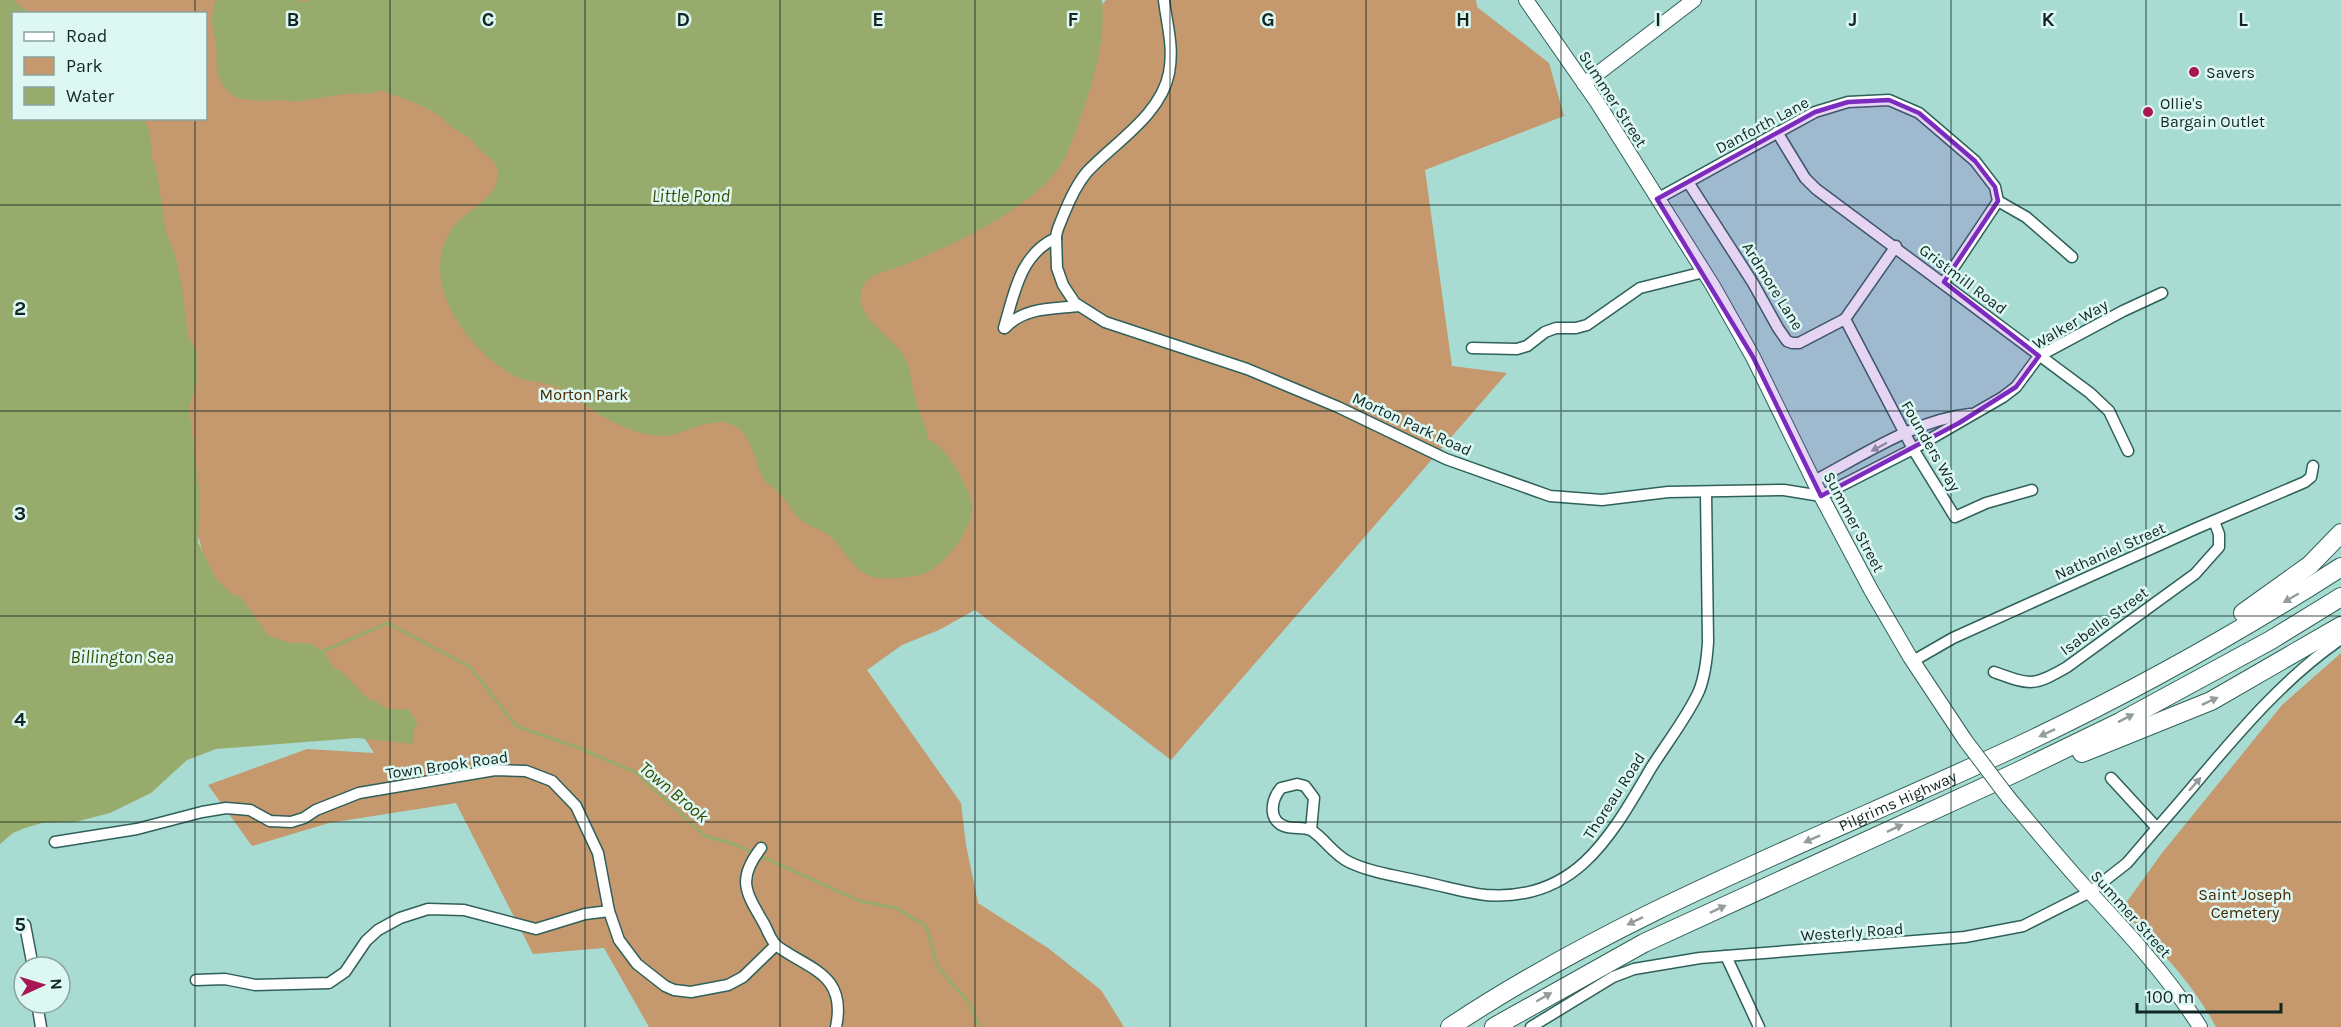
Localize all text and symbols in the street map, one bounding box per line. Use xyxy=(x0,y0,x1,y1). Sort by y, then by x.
text: B xyxy=(287,8,299,31)
text: C xyxy=(482,8,494,31)
text: D xyxy=(676,8,690,31)
text: E xyxy=(872,8,884,31)
text: F xyxy=(1068,8,1079,31)
text: G xyxy=(1261,8,1275,31)
text: H xyxy=(1456,8,1470,31)
text: I xyxy=(1655,8,1661,31)
text: J xyxy=(1849,8,1857,31)
text: K xyxy=(2041,8,2055,31)
text: L xyxy=(2238,8,2248,31)
legend xyxy=(12,12,207,120)
text: Road xyxy=(66,25,107,47)
street label: Summer Street xyxy=(1575,47,1651,151)
text: Park xyxy=(66,55,103,77)
place label: Savers xyxy=(2206,63,2255,82)
marker: Savers xyxy=(2187,65,2201,79)
text: Water xyxy=(66,85,114,107)
street label: Danforth Lane xyxy=(1712,93,1812,157)
place label: Ollie's Bargain Outlet xyxy=(2160,94,2265,131)
marker: Ollie's Bargain Outlet xyxy=(2141,105,2155,119)
water label: Little Pond xyxy=(652,185,731,207)
street label: Ardmore Lane xyxy=(1738,239,1808,333)
street label: Gristmill Road xyxy=(1916,240,2010,318)
street label: Walker Way xyxy=(2029,295,2112,353)
text: 2 xyxy=(14,297,26,320)
park label: Morton Park xyxy=(540,385,628,404)
street label: Morton Park Road xyxy=(1349,388,1475,460)
street label: Founders Way xyxy=(1897,397,1965,495)
one-way arrow xyxy=(1871,442,1888,452)
street label: Summer Street xyxy=(1820,469,1888,575)
text: 3 xyxy=(14,502,26,525)
street label: Nathaniel Street xyxy=(2052,518,2168,584)
street label: Isabelle Street xyxy=(2056,583,2152,659)
one-way arrow xyxy=(2282,593,2299,603)
water label: Billington Sea xyxy=(70,646,174,668)
one-way arrow xyxy=(2201,696,2218,705)
text: 4 xyxy=(14,708,26,731)
one-way arrow xyxy=(2118,713,2135,723)
one-way arrow xyxy=(2039,728,2056,737)
street label: Town Brook Road xyxy=(385,747,509,783)
street label: Thoreau Road xyxy=(1579,749,1649,843)
water label: Town Brook xyxy=(635,757,714,828)
street label: Pilgrims Highway xyxy=(1835,766,1960,835)
one-way arrow xyxy=(2188,777,2201,792)
one-way arrow xyxy=(1887,823,1904,832)
one-way arrow xyxy=(1802,834,1820,844)
street label: Summer Street xyxy=(2087,866,2175,962)
park label: Saint Joseph Cemetery xyxy=(2198,885,2292,922)
one-way arrow xyxy=(1709,904,1726,913)
text: 5 xyxy=(14,913,26,936)
one-way arrow xyxy=(1627,917,1644,926)
street label: Westerly Road xyxy=(1800,919,1904,945)
north arrow xyxy=(12,955,72,1015)
scale bar xyxy=(2137,976,2281,1014)
text: N xyxy=(47,978,66,990)
text: 100 m xyxy=(2146,986,2194,1008)
one-way arrow xyxy=(1536,992,1552,1003)

